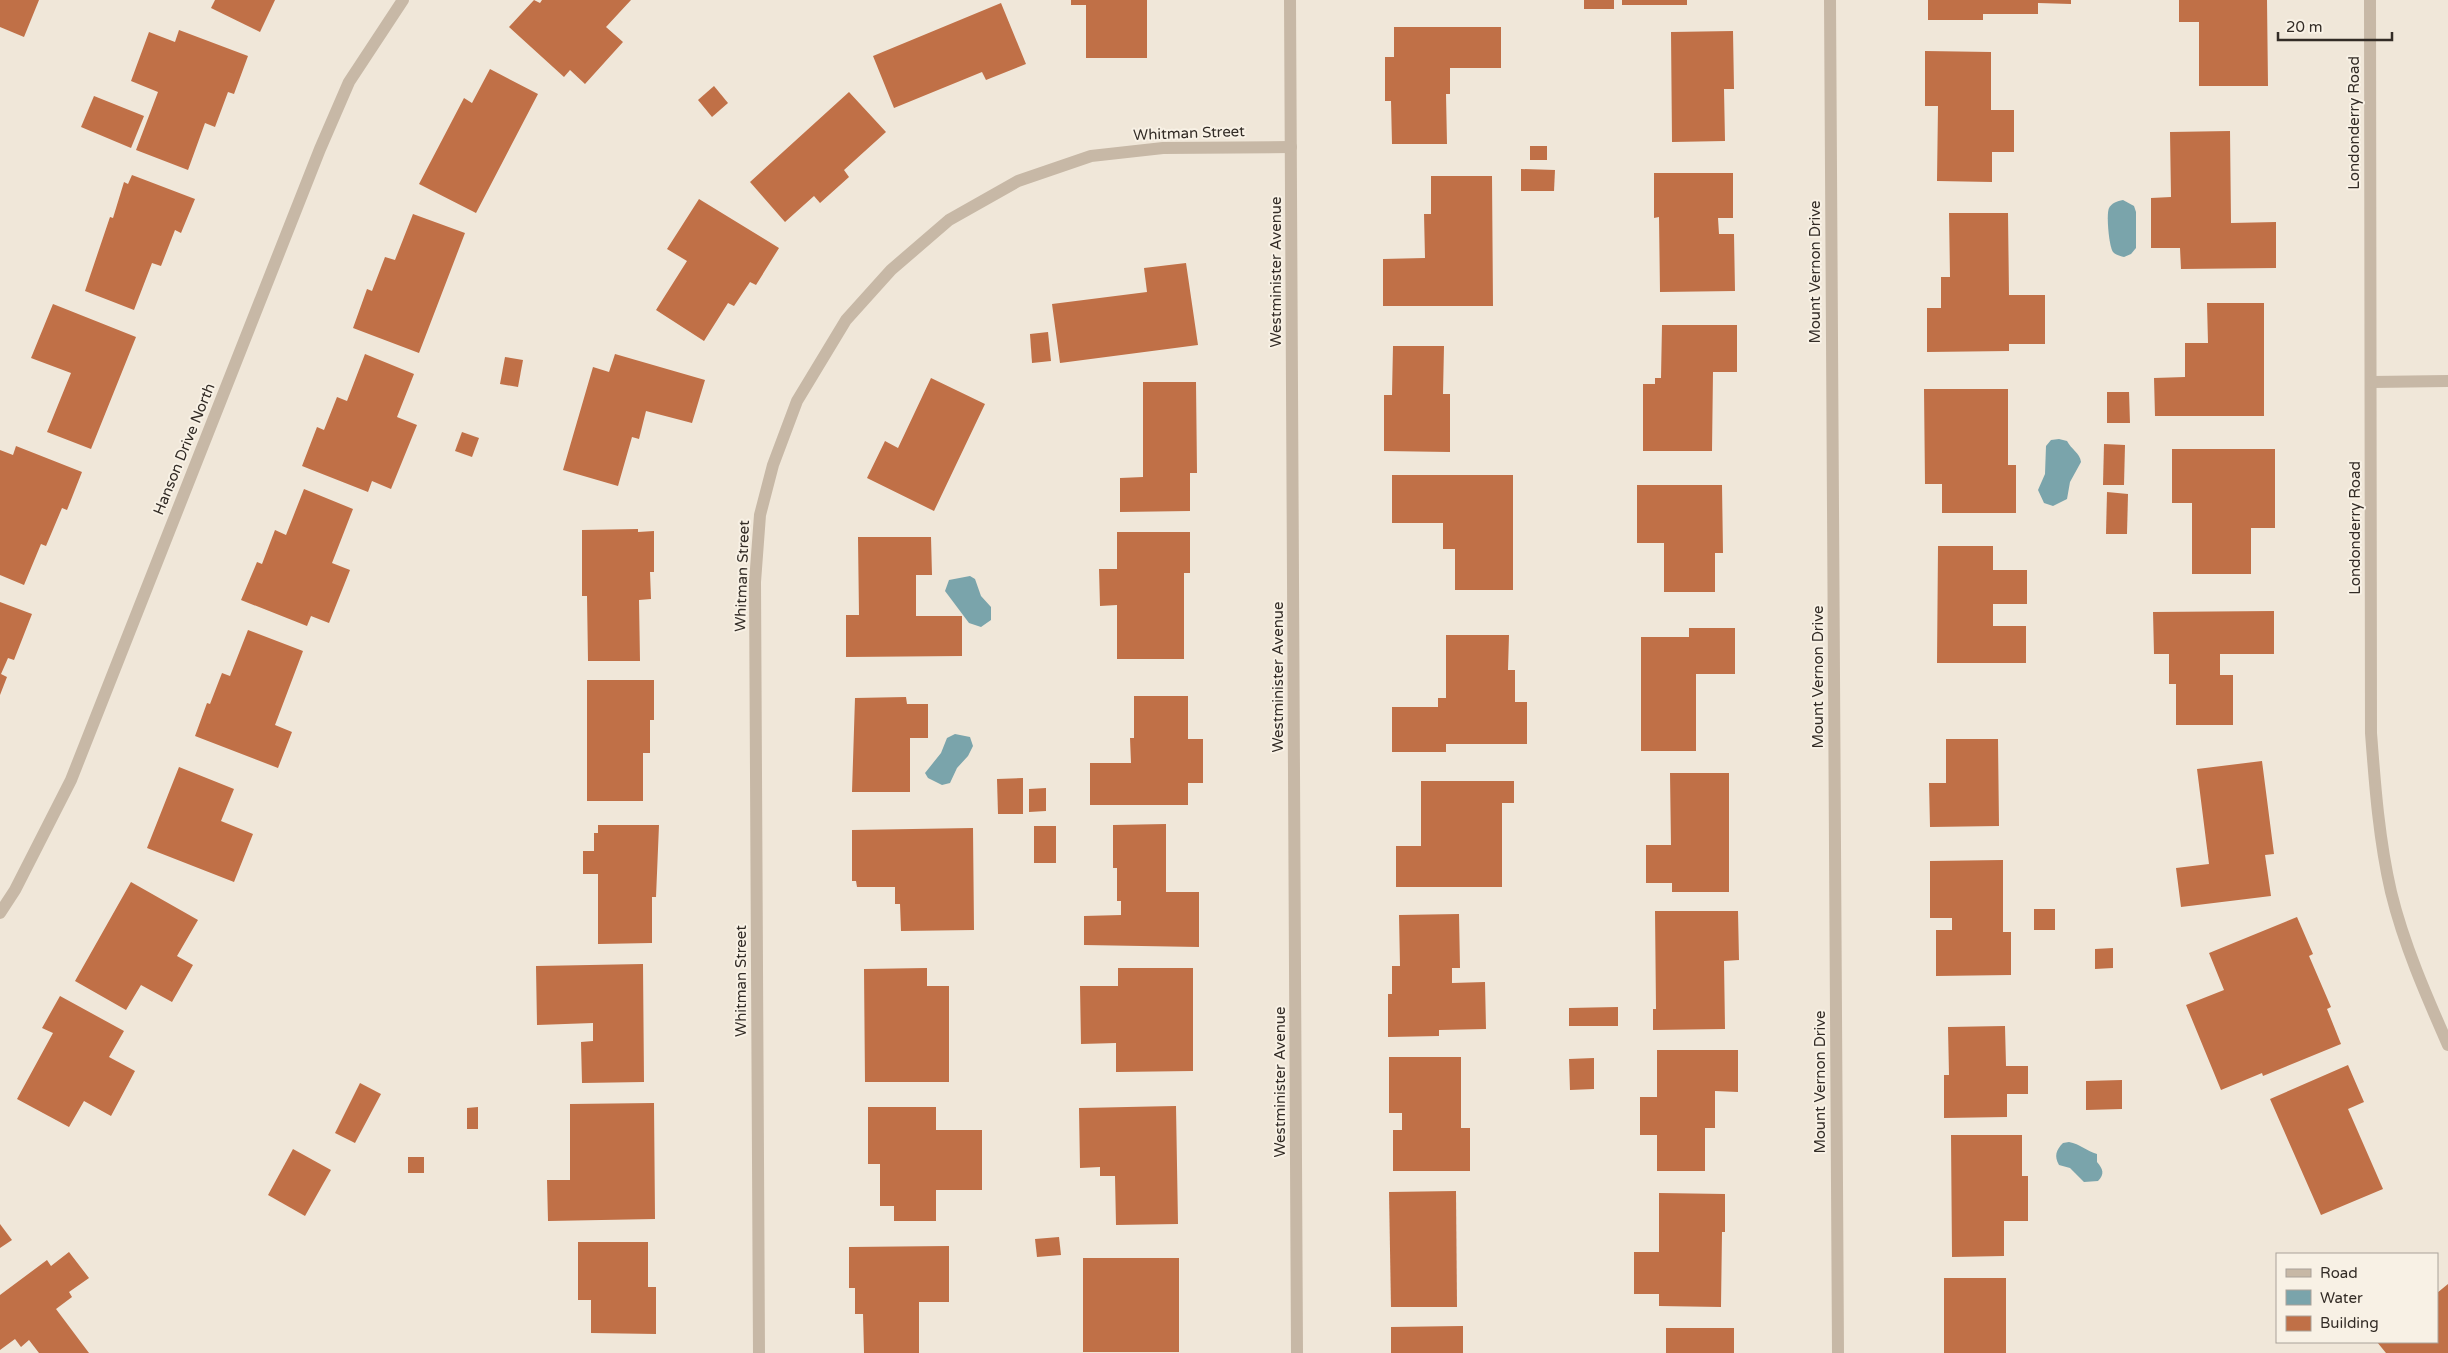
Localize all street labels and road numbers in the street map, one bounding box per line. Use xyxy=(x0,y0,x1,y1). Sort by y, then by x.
street label: Londonderry Road xyxy=(2345,56,2363,190)
street label: Whitman Street xyxy=(1133,122,1245,144)
street label: Westminister Avenue xyxy=(1267,197,1285,347)
street label: Mount Vernon Drive xyxy=(1806,200,1824,344)
street label: Hanson Drive North xyxy=(149,380,219,518)
street label: Londonderry Road xyxy=(2346,461,2364,595)
street label: Whitman Street xyxy=(731,520,753,632)
street label: Westminister Avenue xyxy=(1269,602,1287,752)
street label: Mount Vernon Drive xyxy=(1809,605,1827,749)
street label: Whitman Street xyxy=(732,925,750,1037)
street label: Westminister Avenue xyxy=(1271,1007,1289,1157)
street label: Mount Vernon Drive xyxy=(1811,1010,1829,1154)

